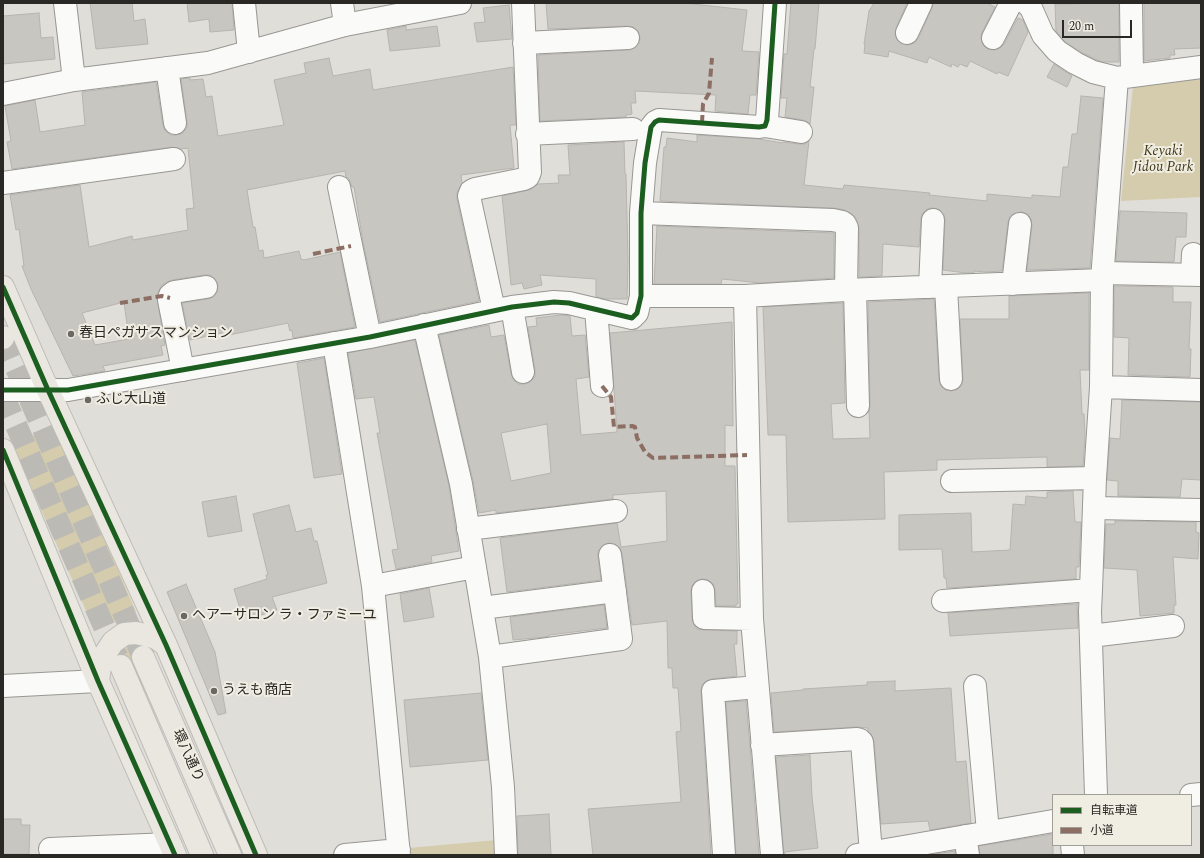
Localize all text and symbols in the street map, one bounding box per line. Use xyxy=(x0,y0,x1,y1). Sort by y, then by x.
scale bar xyxy=(1064,12,1134,38)
text: 20 m xyxy=(1069,17,1094,36)
park label: Keyaki Jidou Park xyxy=(1133,144,1193,176)
place label: 春日ペガサスマンション xyxy=(79,326,233,342)
marker: 春日ペガサスマンション xyxy=(66,329,76,339)
place label: ふじ大山道 xyxy=(96,392,166,408)
marker: ふじ大山道 xyxy=(83,395,93,405)
place label: ヘアーサロン ラ・ファミーユ xyxy=(192,608,377,624)
marker: ヘアーサロン ラ・ファミーユ xyxy=(179,611,189,621)
place label: うえも商店 xyxy=(222,683,292,699)
marker: うえも商店 xyxy=(209,686,219,696)
street label: 環八通り xyxy=(168,727,206,785)
legend xyxy=(1052,794,1192,846)
text: 自転車道 xyxy=(1090,801,1138,820)
text: 小道 xyxy=(1090,821,1114,840)

